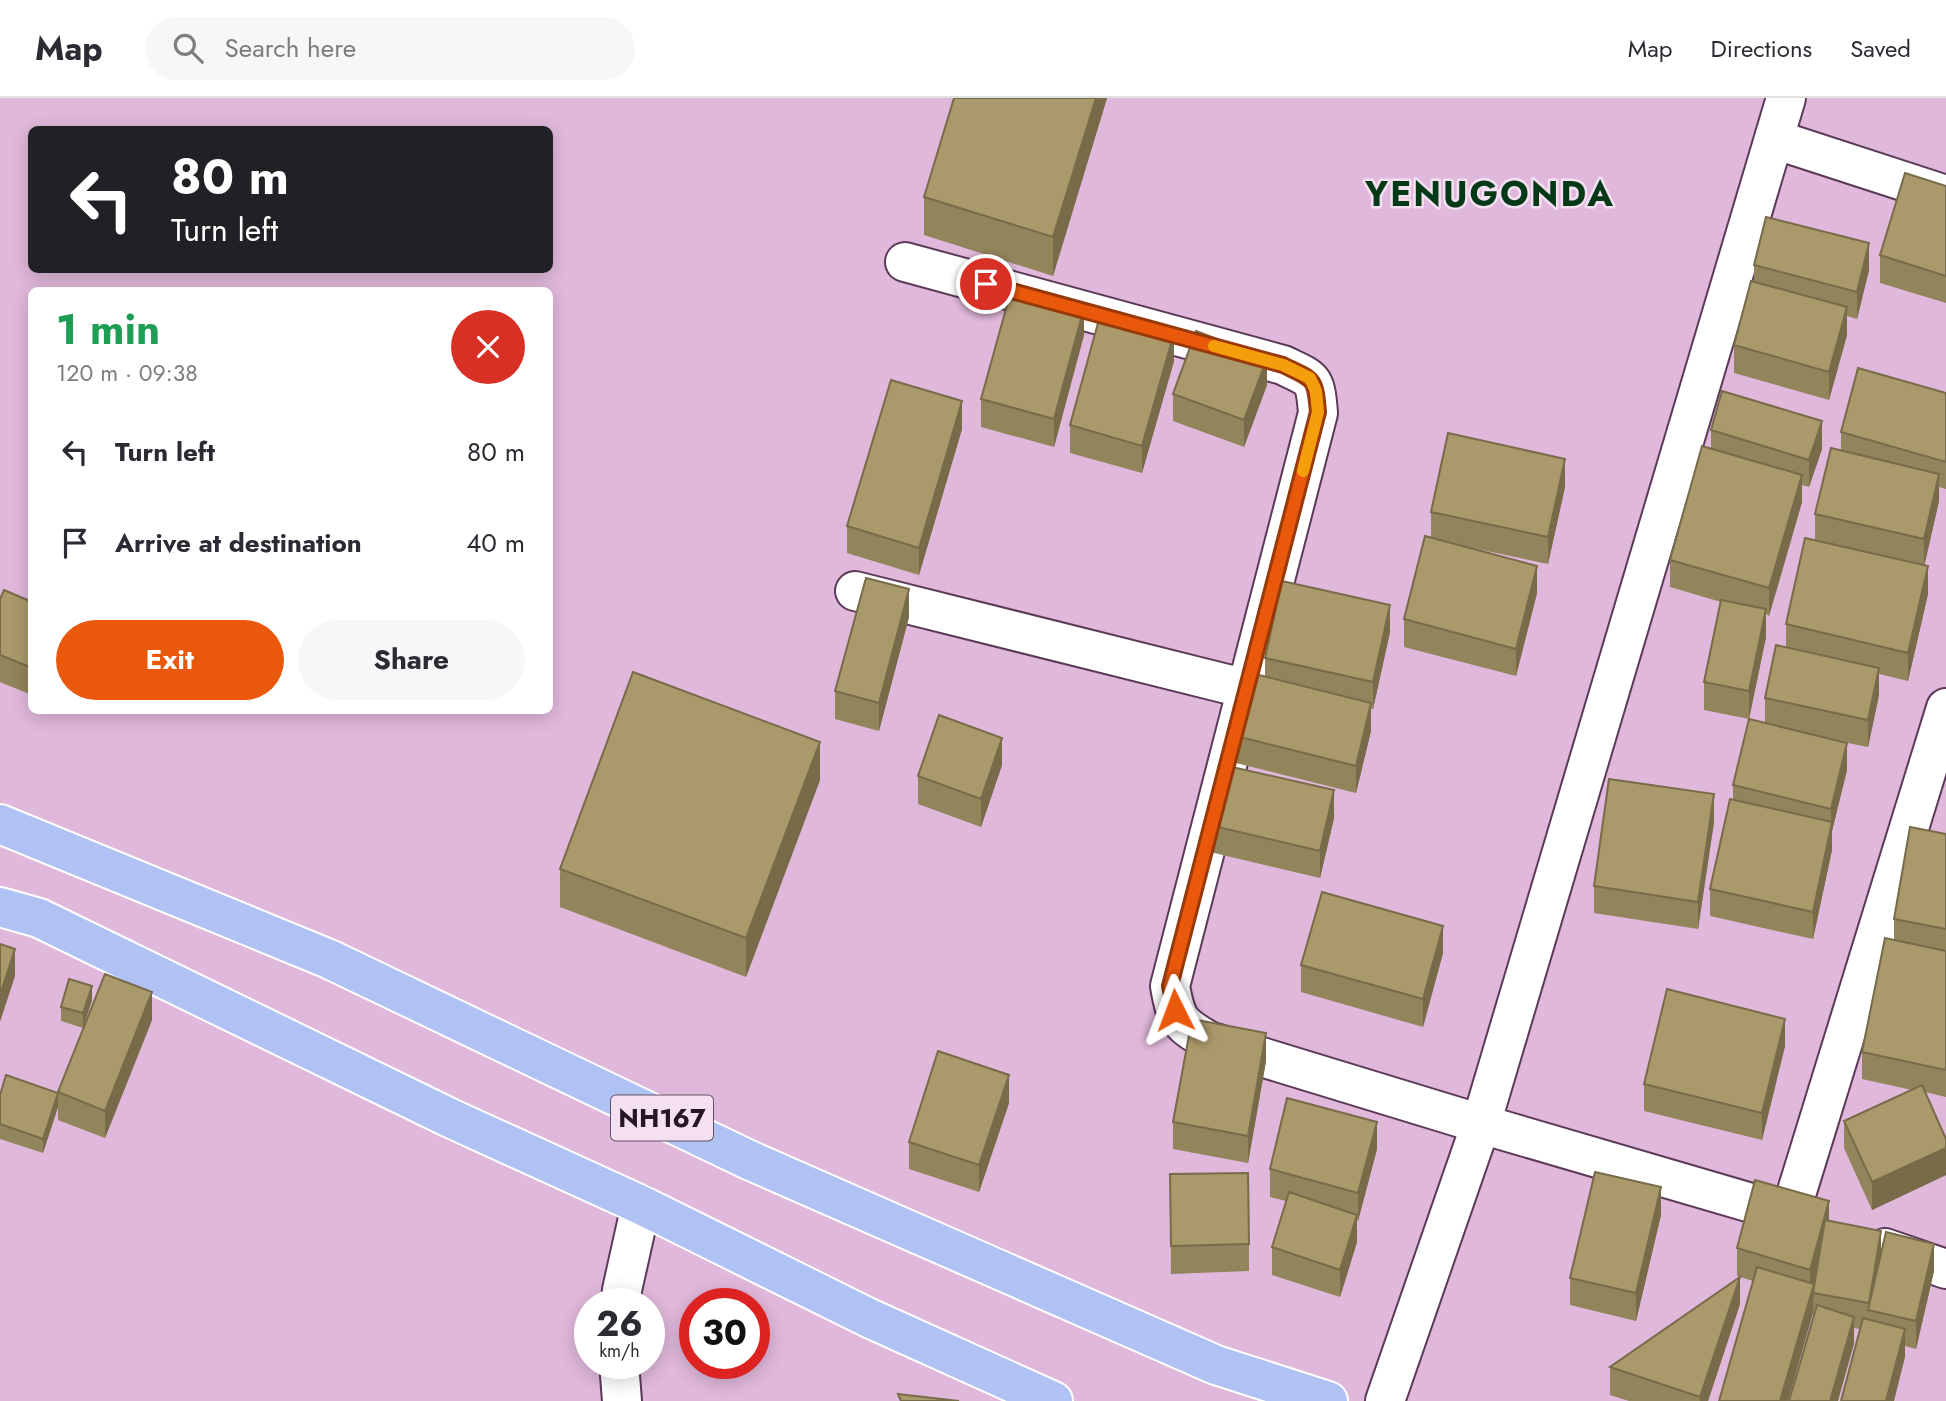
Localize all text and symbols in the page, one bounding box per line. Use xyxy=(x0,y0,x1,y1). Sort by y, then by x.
search box xyxy=(145,17,635,80)
text: Map xyxy=(35,25,103,72)
icon: search xyxy=(169,29,207,67)
text: Search here xyxy=(225,29,356,67)
text: Map xyxy=(1628,31,1673,66)
text: Directions xyxy=(1711,31,1812,66)
text: Saved xyxy=(1850,31,1911,66)
text: 80 m xyxy=(171,142,289,212)
icon: left xyxy=(56,154,147,245)
district label: YENUGONDA xyxy=(1364,169,1615,219)
text: Turn left xyxy=(171,207,278,253)
pin xyxy=(956,254,1016,314)
icon: arrive xyxy=(967,265,1005,303)
text: 1 min xyxy=(56,299,160,360)
button: close xyxy=(451,310,525,384)
text: 120 m · 09:38 xyxy=(56,356,198,390)
icon: left xyxy=(56,433,94,471)
text: Turn left xyxy=(115,433,215,471)
text: 80 m xyxy=(467,433,525,471)
icon: arrive xyxy=(56,524,94,562)
text: Arrive at destination xyxy=(115,524,362,562)
text: 40 m xyxy=(466,524,525,562)
button: Exit xyxy=(56,620,284,700)
button: Share xyxy=(298,620,525,700)
position arrow xyxy=(1138,973,1212,1047)
road number: NH167 xyxy=(611,1096,713,1140)
speed limit sign: 30 xyxy=(679,1288,770,1379)
text: 26 xyxy=(596,1299,643,1349)
text: km/h xyxy=(599,1338,640,1364)

